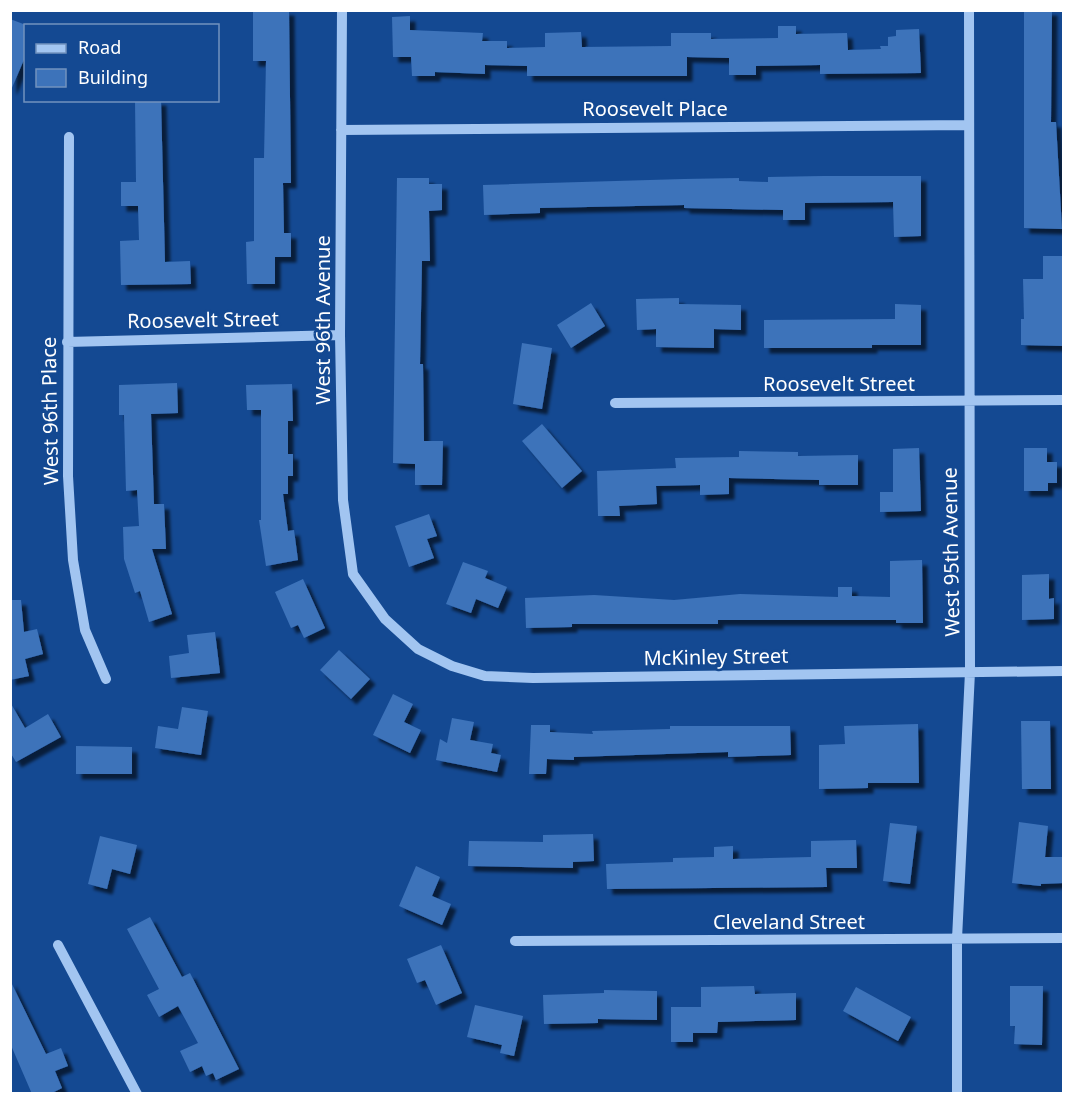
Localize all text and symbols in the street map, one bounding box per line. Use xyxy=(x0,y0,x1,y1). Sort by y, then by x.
legend xyxy=(24,24,219,102)
text: Road xyxy=(78,35,121,59)
text: Building xyxy=(78,65,148,89)
street label: Roosevelt Place xyxy=(582,95,728,122)
street label: West 96th Avenue xyxy=(309,235,336,405)
street label: Roosevelt Street xyxy=(127,305,279,334)
street label: West 96th Place xyxy=(35,337,64,485)
street label: Roosevelt Street xyxy=(763,370,915,397)
street label: West 95th Avenue xyxy=(936,467,965,637)
street label: McKinley Street xyxy=(643,642,789,671)
street label: Cleveland Street xyxy=(713,908,865,935)

